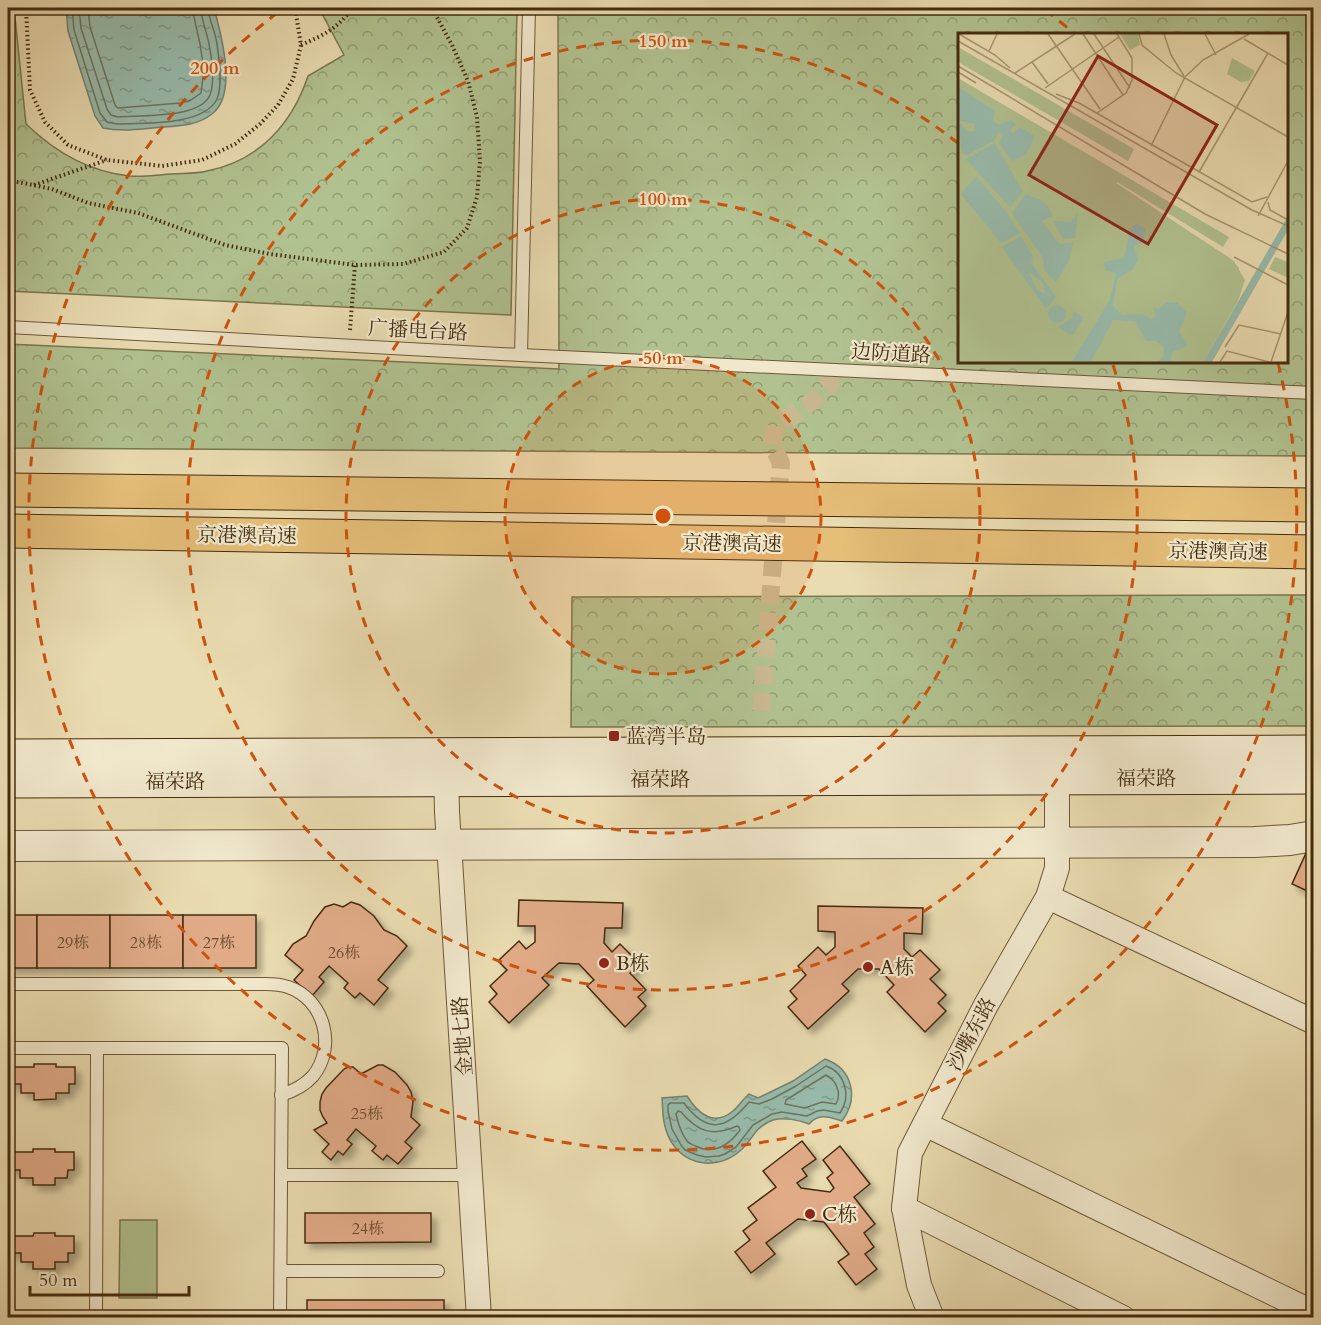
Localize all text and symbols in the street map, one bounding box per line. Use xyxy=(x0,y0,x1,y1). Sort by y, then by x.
text: 150 m xyxy=(638,29,688,54)
inset map xyxy=(958,33,1288,363)
text: 200 m xyxy=(190,56,240,81)
text: 100 m xyxy=(638,187,688,212)
street label: 广播电台路 xyxy=(367,314,469,347)
street label: 边防道路 xyxy=(850,338,932,369)
text: 50 m xyxy=(643,346,683,371)
centre of rings xyxy=(653,506,673,526)
street label: 京港澳高速 xyxy=(197,521,297,550)
street label: 京港澳高速 xyxy=(682,529,782,558)
street label: 京港澳高速 xyxy=(1168,537,1268,566)
place label: 蓝湾半岛 xyxy=(626,723,706,750)
marker: 蓝湾半岛 xyxy=(607,729,621,743)
street label: 福荣路 xyxy=(1116,765,1176,792)
street label: 福荣路 xyxy=(630,766,690,793)
street label: 福荣路 xyxy=(145,768,205,795)
house number: 29栋 xyxy=(57,932,89,954)
house number: 28栋 xyxy=(130,932,162,954)
house number: 27栋 xyxy=(203,932,235,954)
house number: 26栋 xyxy=(328,942,360,964)
place label: B栋 xyxy=(616,950,650,977)
place label: A栋 xyxy=(880,954,914,981)
marker: B栋 xyxy=(597,956,611,970)
marker: A栋 xyxy=(861,960,875,974)
street label: 沙嘴东路 xyxy=(941,993,1002,1076)
street label: 金地七路 xyxy=(446,995,479,1077)
house number: 25栋 xyxy=(351,1103,383,1125)
place label: C栋 xyxy=(822,1201,857,1228)
marker: C栋 xyxy=(803,1207,817,1221)
house number: 24栋 xyxy=(352,1218,384,1240)
scale bar xyxy=(30,1259,189,1297)
text: 50 m xyxy=(39,1268,78,1293)

